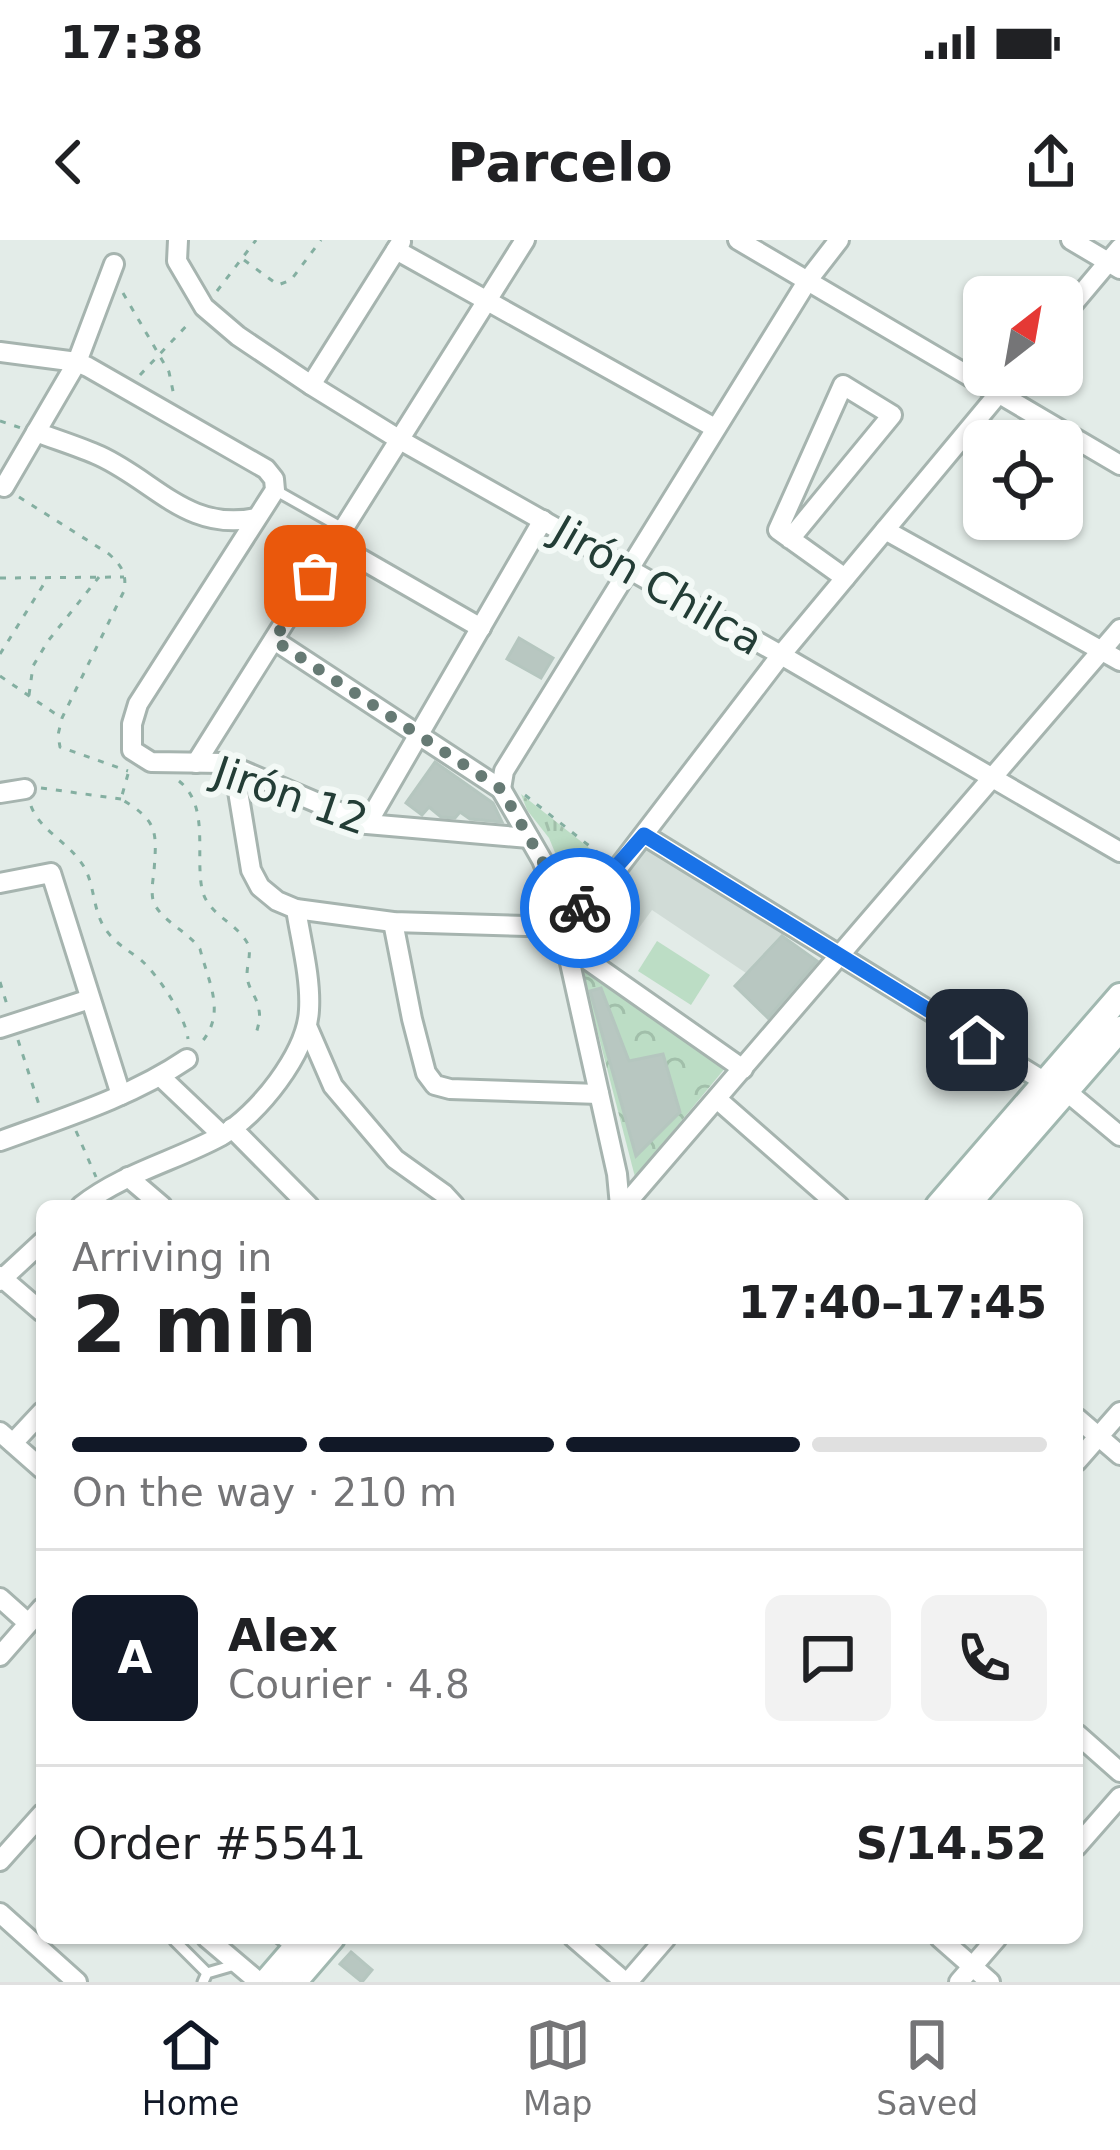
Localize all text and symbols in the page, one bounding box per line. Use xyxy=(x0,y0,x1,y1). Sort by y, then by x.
text: 17:38 xyxy=(60,16,203,69)
icon: back xyxy=(36,129,102,195)
icon: share xyxy=(1018,129,1084,195)
text: Parcelo xyxy=(447,131,673,194)
north arrow xyxy=(963,276,1083,396)
map controls xyxy=(963,276,1083,540)
button: locate xyxy=(963,420,1083,540)
street label: Jirón Chilca xyxy=(541,504,771,665)
pin xyxy=(264,525,366,627)
icon: bag xyxy=(282,543,348,609)
street label: Jirón 12 xyxy=(205,745,374,845)
courier xyxy=(520,848,640,968)
icon: bike xyxy=(547,875,613,941)
pin xyxy=(926,989,1028,1091)
icon: home xyxy=(944,1007,1010,1073)
text: Arriving in xyxy=(72,1235,272,1280)
text: 17:40–17:45 xyxy=(738,1276,1047,1329)
text: 2 min xyxy=(72,1280,317,1370)
text: On the way · 210 m xyxy=(72,1470,457,1515)
button: chat xyxy=(765,1595,891,1721)
button: phone xyxy=(921,1595,1047,1721)
text: Alex xyxy=(228,1609,338,1662)
text: A xyxy=(118,1631,152,1684)
text: Courier · 4.8 xyxy=(228,1662,470,1707)
text: Order #5541 xyxy=(72,1817,366,1870)
text: S/14.52 xyxy=(856,1817,1047,1870)
tab: Home xyxy=(142,2012,239,2123)
tab: Map xyxy=(523,2012,593,2123)
tab: Saved xyxy=(876,2012,978,2123)

